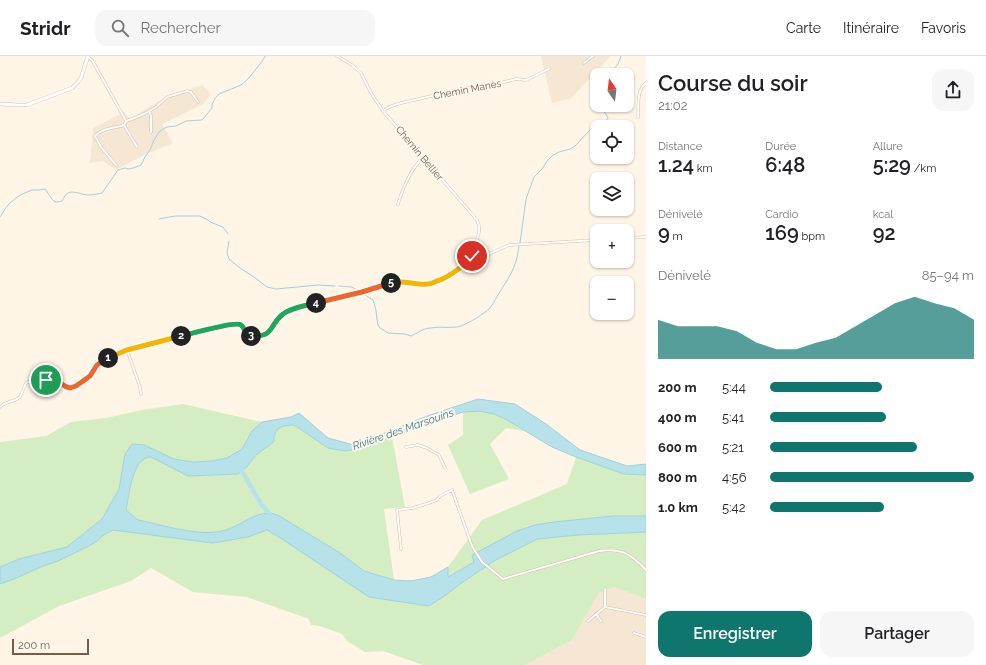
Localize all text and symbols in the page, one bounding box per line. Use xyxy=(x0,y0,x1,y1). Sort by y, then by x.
search box xyxy=(95,10,375,46)
text: Stridr xyxy=(20,17,71,39)
icon: search xyxy=(109,17,131,39)
text: Rechercher xyxy=(141,19,221,37)
text: Carte xyxy=(786,20,821,36)
text: Itinéraire xyxy=(843,20,899,36)
text: Favoris xyxy=(921,20,966,36)
north arrow xyxy=(590,68,634,112)
map controls xyxy=(590,68,634,320)
button: share xyxy=(932,69,974,111)
text: Course du soir xyxy=(658,70,808,96)
street label: Chemin Manès xyxy=(432,77,502,101)
text: 21:02 xyxy=(658,98,688,113)
button: locate xyxy=(590,120,634,164)
street label: Chemin Bellier xyxy=(394,124,446,183)
text: Distance xyxy=(658,140,702,153)
text: Durée xyxy=(765,140,796,153)
text: Allure xyxy=(873,140,903,153)
text: 1.24 xyxy=(658,153,694,177)
text: 6:48 xyxy=(765,153,805,177)
text: 5:29 xyxy=(873,153,911,177)
text: km xyxy=(694,162,713,175)
text: /km xyxy=(911,162,936,175)
button: layers xyxy=(590,172,634,216)
text: Dénivelé xyxy=(658,208,703,221)
text: Cardio xyxy=(765,208,798,221)
text: kcal xyxy=(873,208,893,221)
text: 9 xyxy=(658,221,670,245)
text: 169 xyxy=(765,221,799,245)
text: 92 xyxy=(873,221,895,245)
button: + xyxy=(590,224,634,268)
text: m xyxy=(670,230,683,243)
text: bpm xyxy=(799,230,825,243)
pin xyxy=(455,239,489,273)
icon: check xyxy=(461,245,483,267)
text: Dénivelé xyxy=(658,268,711,283)
text: 85–94 m xyxy=(922,268,974,283)
pin: 5 xyxy=(381,273,401,293)
text: 5 xyxy=(388,276,394,289)
button: − xyxy=(590,276,634,320)
pin: 4 xyxy=(306,293,326,313)
text: 4 xyxy=(313,296,319,309)
pin: 2 xyxy=(171,326,191,346)
pin: 3 xyxy=(241,326,261,346)
text: 2 xyxy=(178,329,184,342)
text: 3 xyxy=(248,329,254,342)
pin: 1 xyxy=(98,348,118,368)
text: 1 xyxy=(105,351,111,364)
pin xyxy=(29,363,63,397)
icon: arrive xyxy=(35,369,57,391)
text: 200 m xyxy=(658,380,697,395)
text: 5:44 xyxy=(722,380,746,395)
water label: Rivière des Marsouins xyxy=(351,406,456,453)
text: 400 m xyxy=(658,410,697,425)
text: 5:41 xyxy=(722,410,744,425)
text: 600 m xyxy=(658,440,697,455)
text: 5:21 xyxy=(722,440,744,455)
text: 800 m xyxy=(658,470,697,485)
text: 4:56 xyxy=(722,470,746,485)
text: 1.0 km xyxy=(658,500,698,515)
text: 5:42 xyxy=(722,500,745,515)
button: Enregistrer xyxy=(658,611,812,657)
button: Partager xyxy=(820,611,974,657)
scale bar xyxy=(12,637,89,656)
text: 200 m xyxy=(18,639,50,652)

